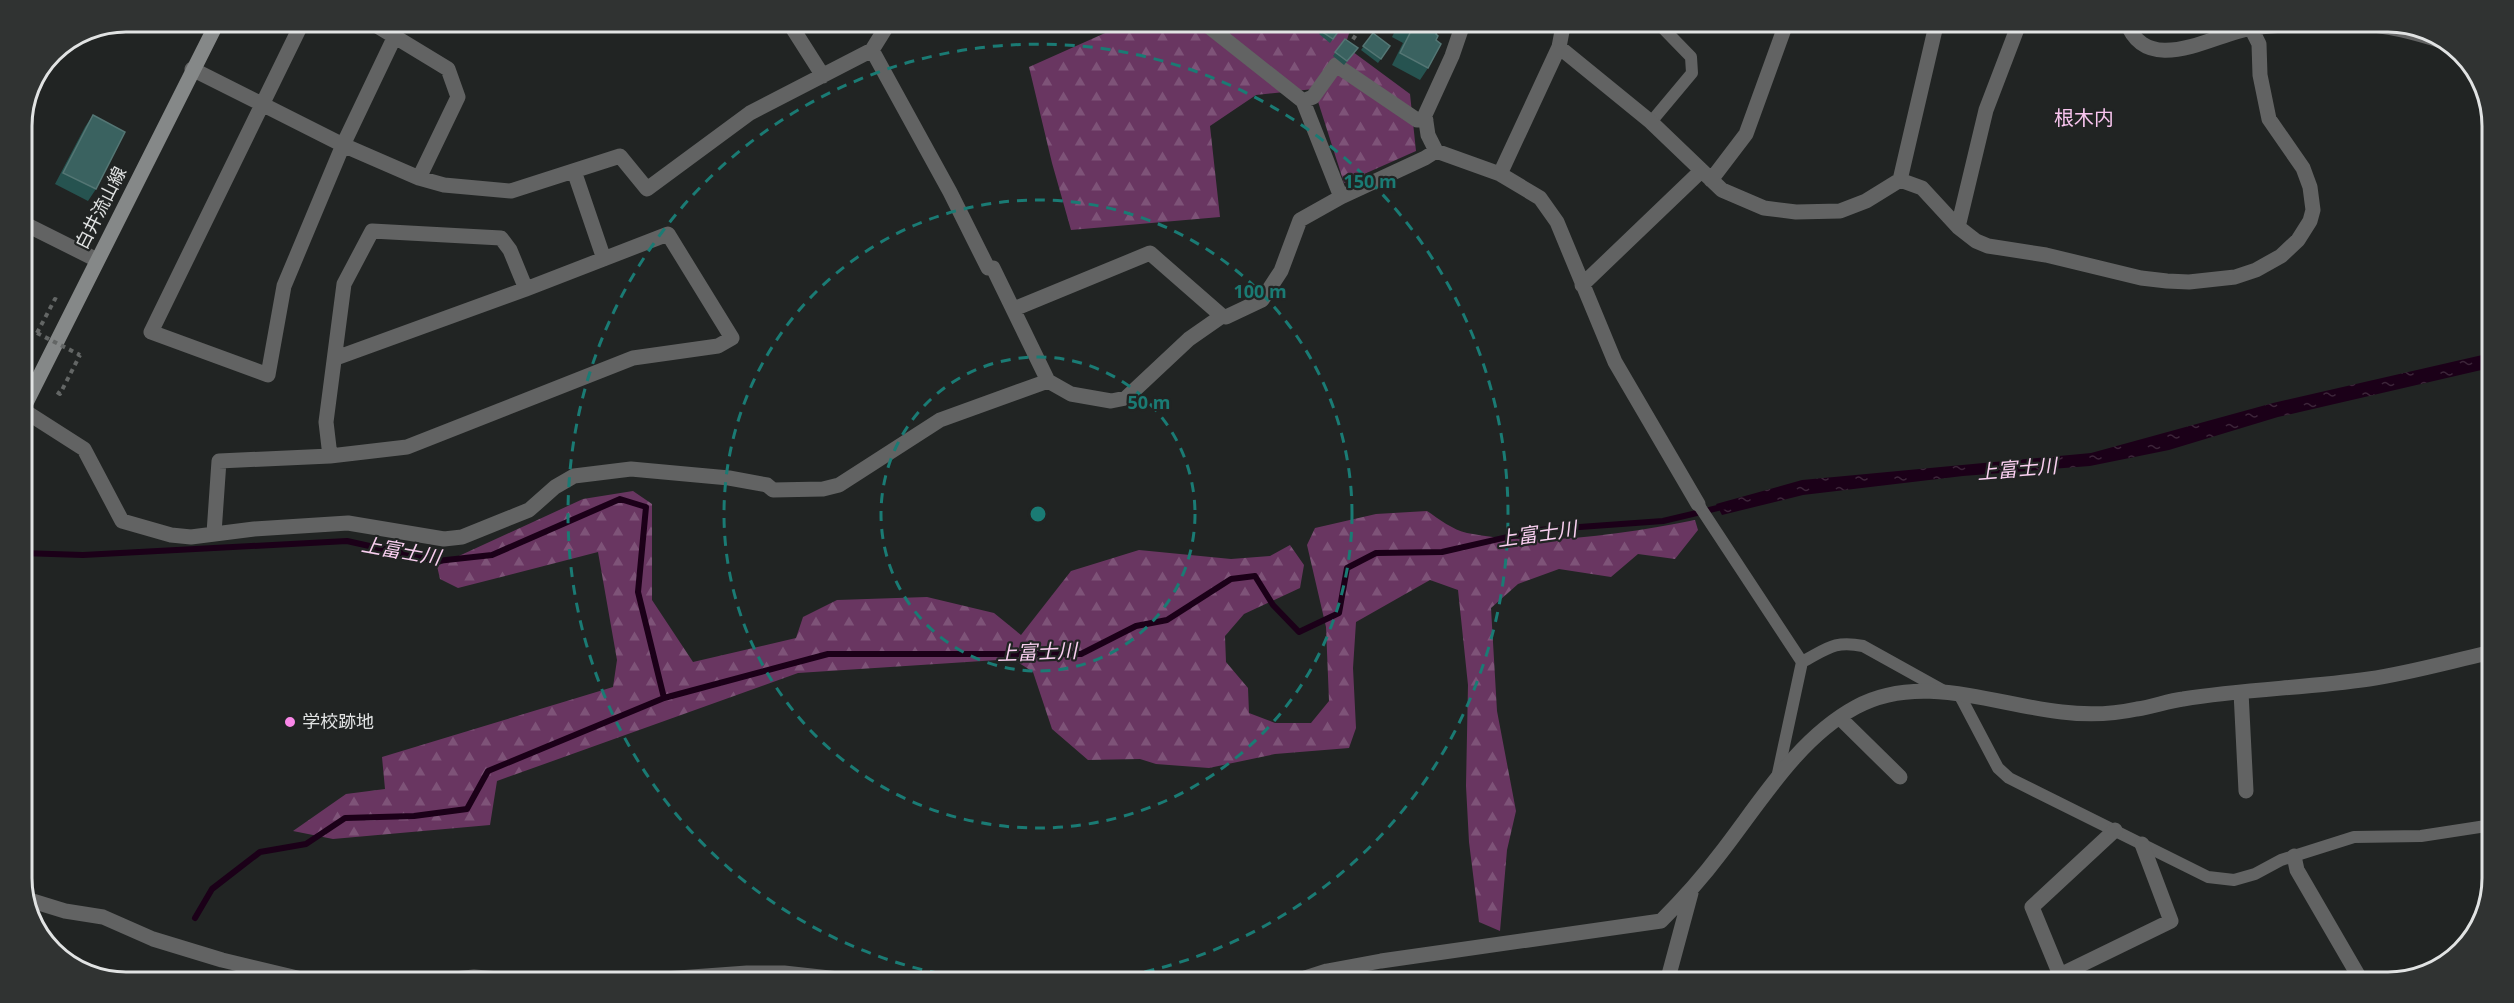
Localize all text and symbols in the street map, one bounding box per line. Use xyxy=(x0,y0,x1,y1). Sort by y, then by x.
district label: 根木内 xyxy=(2054,104,2114,131)
street label: 白井流山線 xyxy=(69,162,131,253)
text: 150 m xyxy=(1343,169,1397,193)
text: 100 m xyxy=(1233,279,1287,303)
text: 50 m xyxy=(1128,390,1170,414)
water label: 上富士川 xyxy=(1976,451,2060,485)
centre of rings xyxy=(1028,504,1048,524)
water label: 上富士川 xyxy=(1495,514,1580,552)
water label: 上富士川 xyxy=(359,530,445,571)
water label: 上富士川 xyxy=(997,637,1079,666)
place label: 学校跡地 xyxy=(302,709,374,733)
marker: 学校跡地 xyxy=(283,715,297,729)

